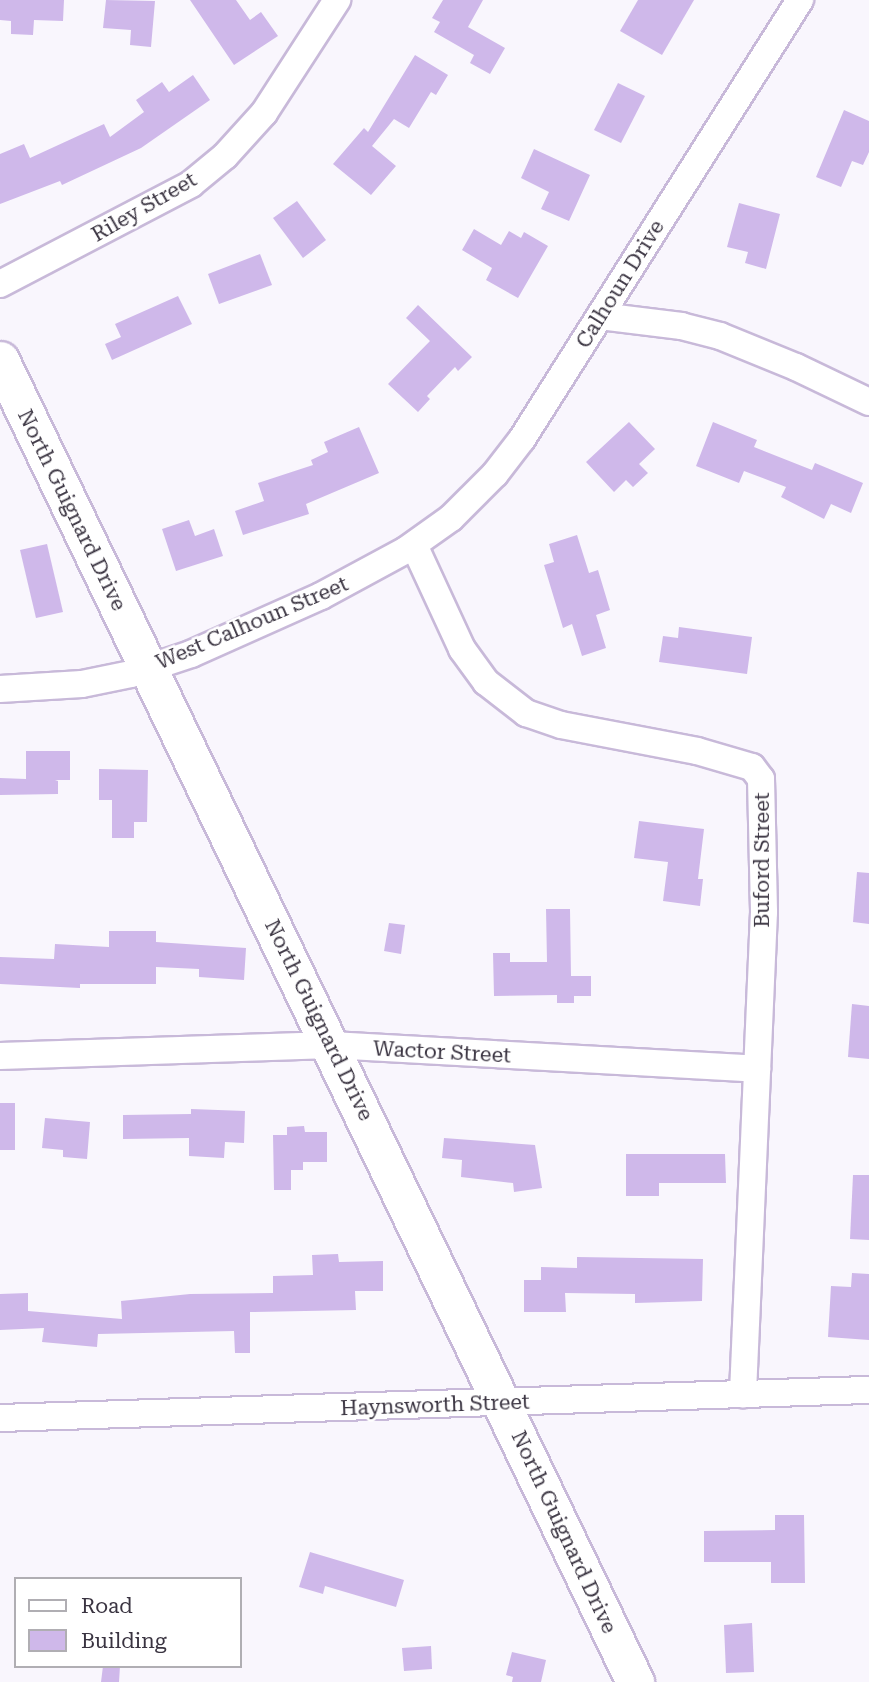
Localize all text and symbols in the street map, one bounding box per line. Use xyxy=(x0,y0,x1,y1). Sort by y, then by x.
street label: Riley Street xyxy=(87,167,201,247)
street label: Calhoun Drive xyxy=(571,215,669,353)
street label: North Guignard Drive xyxy=(12,405,132,615)
street label: West Calhoun Street xyxy=(152,571,352,675)
street label: Buford Street xyxy=(749,792,775,928)
street label: North Guignard Drive xyxy=(259,915,379,1125)
street label: Wactor Street xyxy=(372,1036,512,1068)
street label: Haynsworth Street xyxy=(340,1389,530,1421)
street label: North Guignard Drive xyxy=(506,1427,622,1637)
legend xyxy=(14,1577,242,1668)
text: Road xyxy=(81,1594,133,1618)
text: Building xyxy=(81,1629,167,1653)

